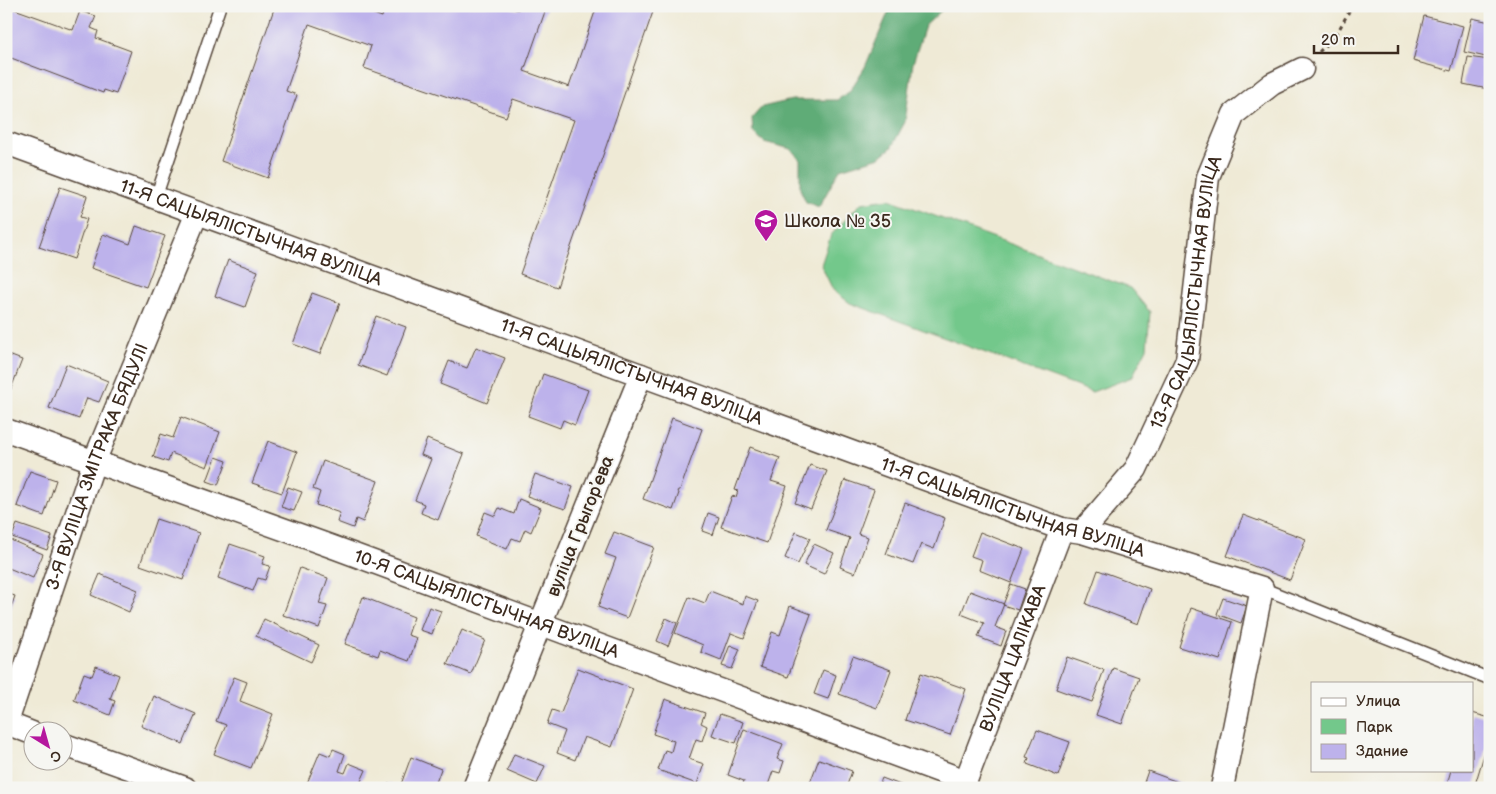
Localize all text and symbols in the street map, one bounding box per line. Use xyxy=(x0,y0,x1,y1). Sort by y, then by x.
scale bar xyxy=(1314,22,1397,54)
text: 20 m xyxy=(1321,31,1355,50)
street label: 13-Я САЦЫЯЛІСТЫЧНАЯ ВУЛІЦА xyxy=(1146,153,1227,433)
street label: 11-Я САЦЫЯЛІСТЫЧНАЯ ВУЛІЦА xyxy=(117,176,385,291)
school or university icon: Школа № 35 xyxy=(753,208,779,242)
place label: Школа № 35 xyxy=(784,211,891,232)
street label: 11-Я САЦЫЯЛІСТЫЧНАЯ ВУЛІЦА xyxy=(497,315,765,430)
street label: 3-Я ВУЛІЦА ЗМІТРАКА БЯДУЛІ xyxy=(42,340,153,593)
street label: вуліца Грыгорʼева xyxy=(543,452,618,600)
street label: 11-Я САЦЫЯЛІСТЫЧНАЯ ВУЛІЦА xyxy=(878,454,1147,562)
street label: 10-Я САЦЫЯЛІСТЫЧНАЯ ВУЛІЦА xyxy=(351,546,622,663)
street label: ВУЛІЦА ЦАЛІКАВА xyxy=(976,582,1051,735)
legend xyxy=(1311,682,1474,772)
text: Улица xyxy=(1356,692,1401,711)
text: Парк xyxy=(1356,718,1393,737)
north arrow xyxy=(22,722,72,772)
text: Здание xyxy=(1356,742,1408,761)
text: С xyxy=(46,746,65,766)

